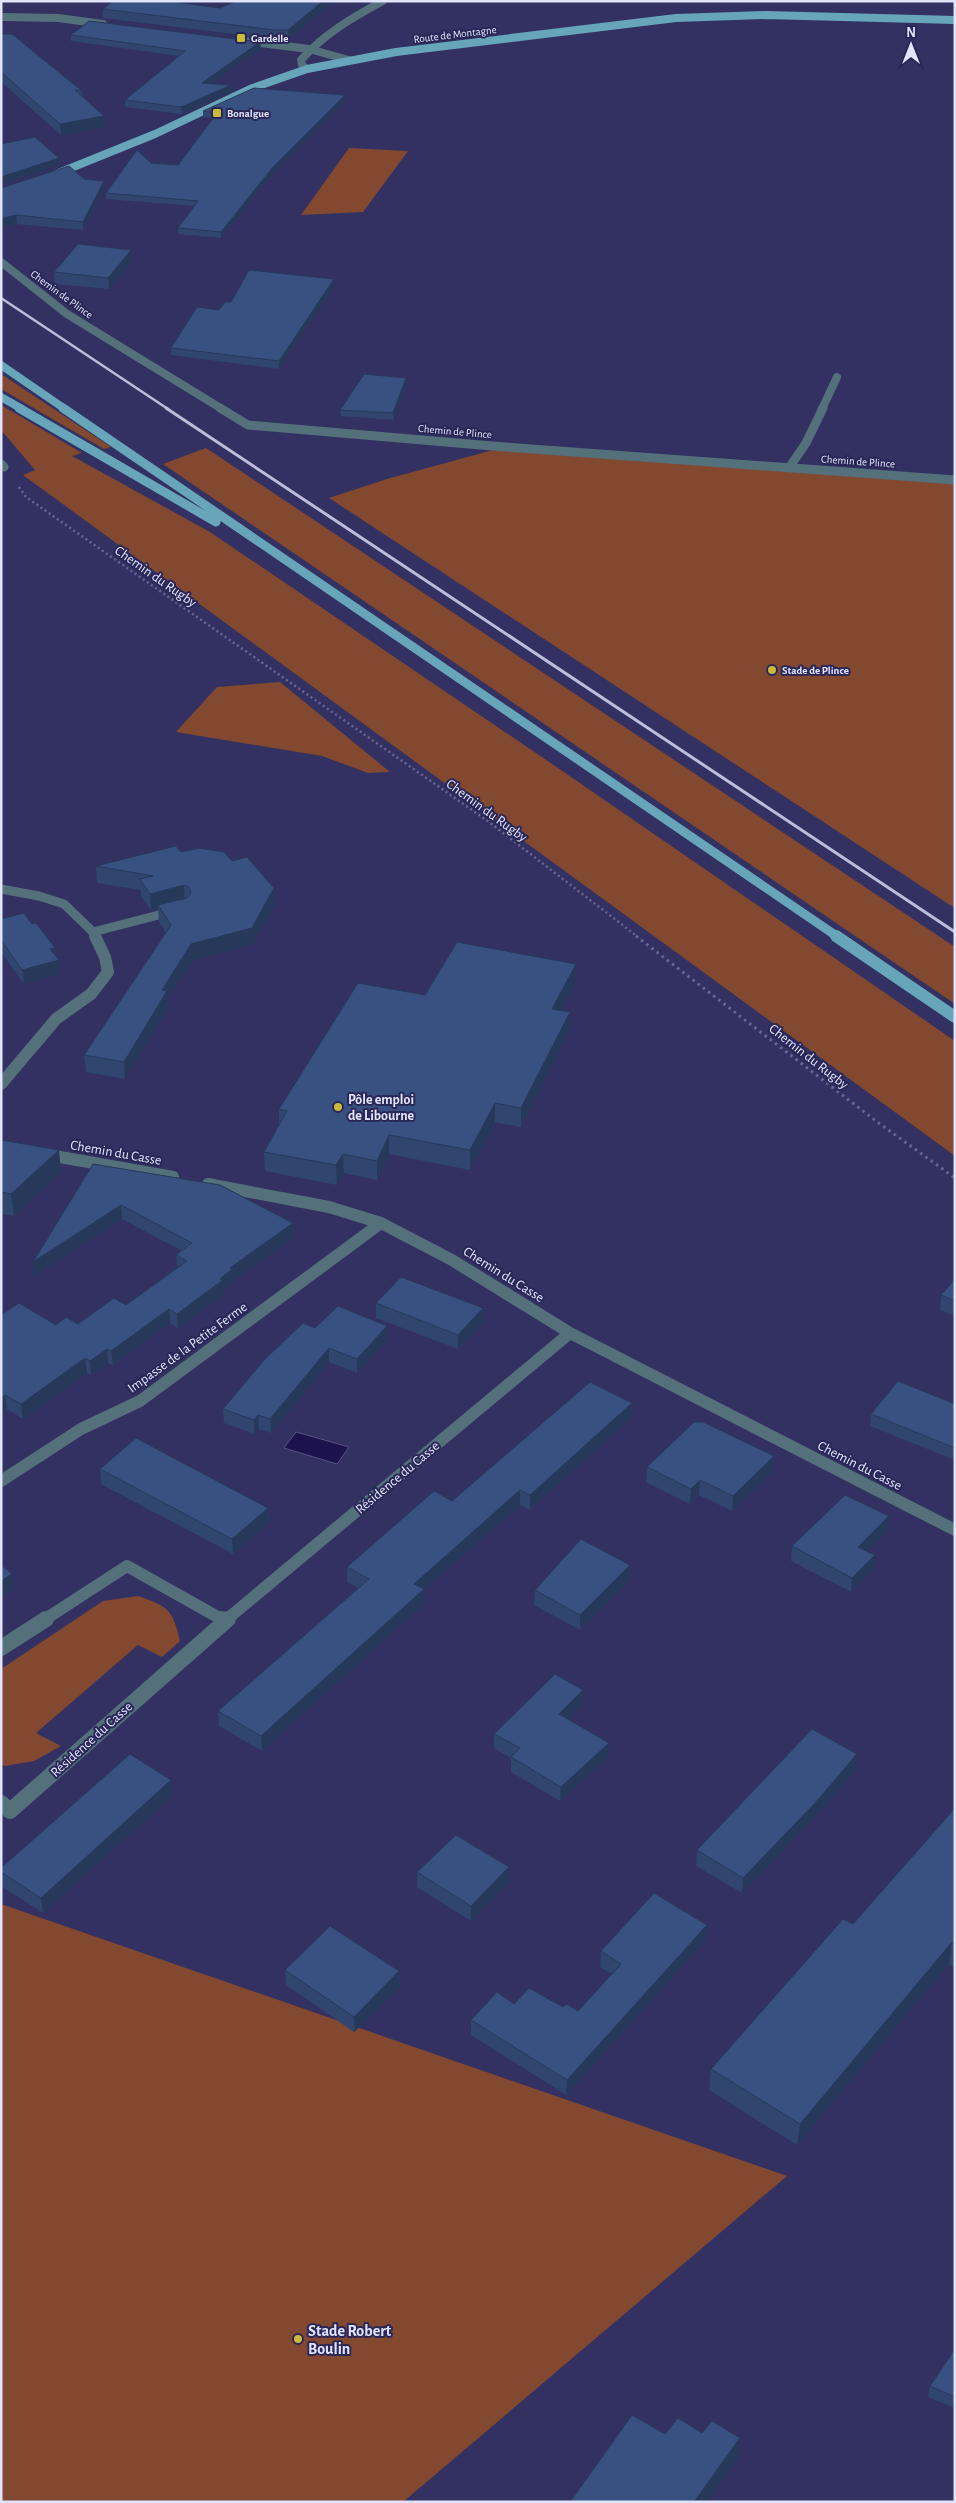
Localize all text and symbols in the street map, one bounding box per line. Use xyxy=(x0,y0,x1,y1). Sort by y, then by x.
north arrow xyxy=(886,20,936,70)
street label: Route de Montagne xyxy=(413,24,497,45)
text: N xyxy=(906,26,916,40)
marker: Gardelle xyxy=(235,32,247,44)
place label: Gardelle xyxy=(251,33,288,44)
marker: Bonalgue xyxy=(211,107,223,119)
place label: Bonalgue xyxy=(227,108,269,119)
street label: Chemin de Plince xyxy=(28,268,95,321)
street label: Chemin de Plince xyxy=(418,423,492,440)
street label: Chemin de Plince xyxy=(821,453,895,470)
street label: Chemin du Rugby xyxy=(112,543,199,610)
marker: Stade de Plince xyxy=(766,664,778,676)
place label: Stade de Plince xyxy=(782,665,849,676)
street label: Chemin du Rugby xyxy=(443,777,529,845)
street label: Chemin du Rugby xyxy=(766,1022,851,1092)
place label: Pôle emploi de Libourne xyxy=(348,1093,415,1123)
marker: Pôle emploi de Libourne xyxy=(332,1101,344,1113)
street label: Chemin du Casse xyxy=(69,1138,163,1168)
street label: Chemin du Casse xyxy=(461,1244,546,1305)
street label: Impasse de la Petite Ferme xyxy=(125,1300,250,1396)
street label: Résidence du Casse xyxy=(353,1439,442,1517)
street label: Chemin du Casse xyxy=(815,1439,904,1493)
street label: Résidence du Casse xyxy=(48,1700,135,1780)
place label: Stade Robert Boulin xyxy=(308,2323,392,2357)
marker: Stade Robert Boulin xyxy=(292,2333,304,2345)

